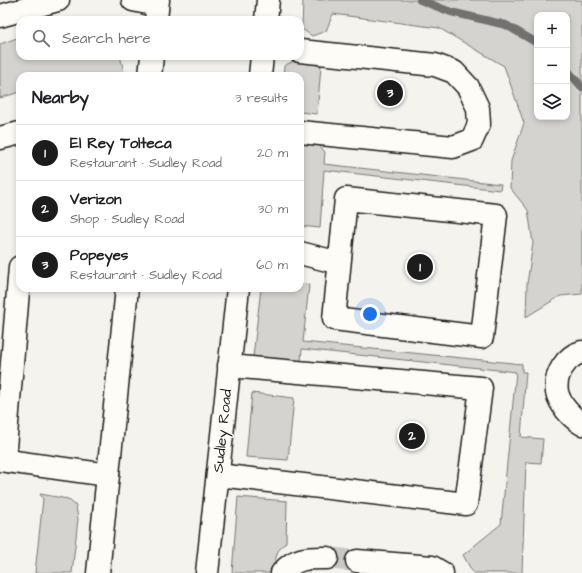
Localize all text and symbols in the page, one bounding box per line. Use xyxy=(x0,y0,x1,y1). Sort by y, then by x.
map controls xyxy=(534,12,570,120)
button: + xyxy=(534,12,570,48)
search box xyxy=(16,16,304,60)
icon: search xyxy=(30,27,52,49)
text: Search here xyxy=(62,28,151,49)
button: − xyxy=(534,48,570,84)
pin: 3 xyxy=(377,78,403,108)
button: layers xyxy=(534,84,570,120)
text: Nearby xyxy=(32,86,89,110)
text: 3 results xyxy=(235,89,288,107)
text: El Rey Tolteca xyxy=(70,133,172,154)
text: 1 xyxy=(44,144,46,162)
text: 20 m xyxy=(257,144,288,162)
text: Restaurant · Sudley Road xyxy=(70,154,222,172)
text: Verizon xyxy=(70,189,121,210)
text: 2 xyxy=(41,200,49,218)
text: 30 m xyxy=(258,200,288,218)
text: Shop · Sudley Road xyxy=(70,210,184,228)
text: Popeyes xyxy=(70,245,128,266)
pin: 1 xyxy=(407,252,433,282)
text: 3 xyxy=(42,256,48,274)
text: 60 m xyxy=(256,256,288,274)
text: Restaurant · Sudley Road xyxy=(70,266,222,284)
your location xyxy=(360,304,380,324)
street label: Sudley Road xyxy=(208,388,238,474)
pin: 2 xyxy=(399,421,425,451)

